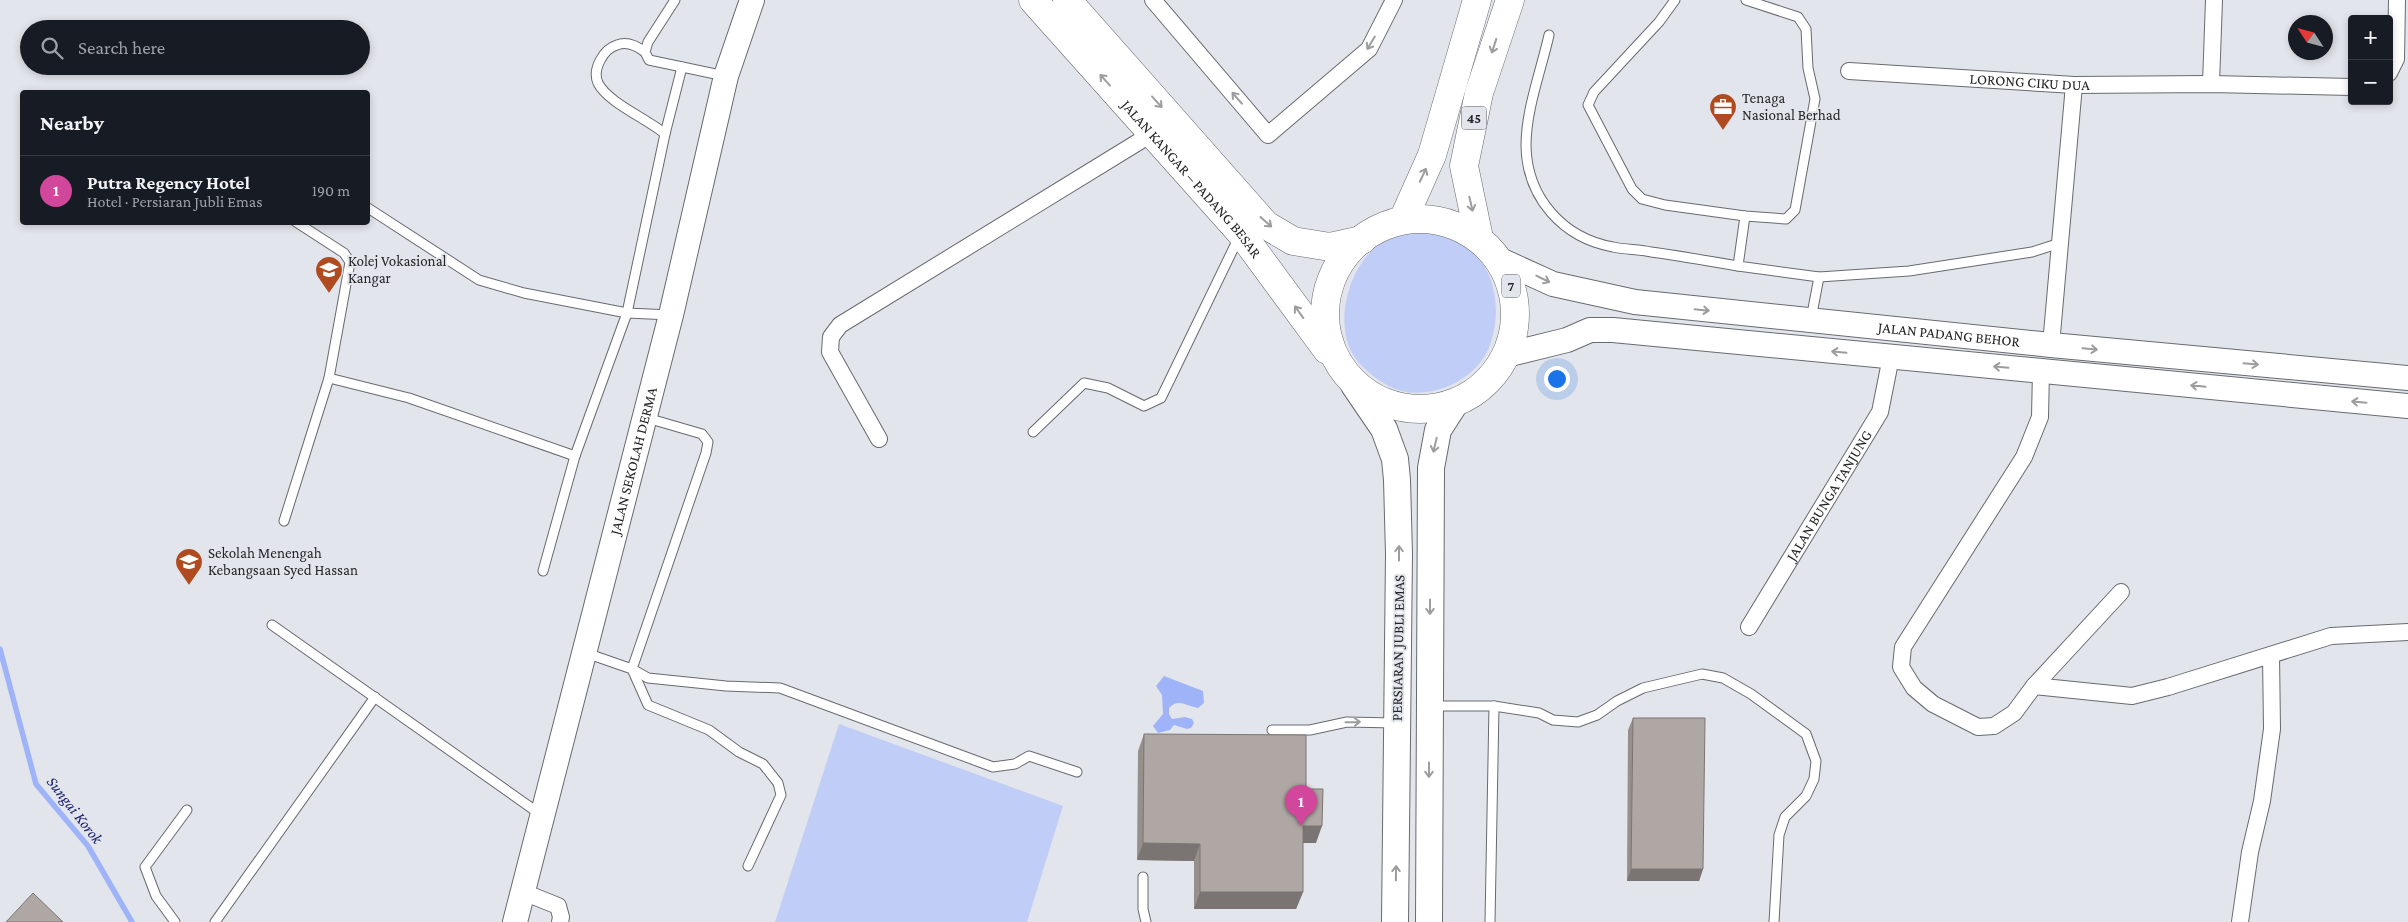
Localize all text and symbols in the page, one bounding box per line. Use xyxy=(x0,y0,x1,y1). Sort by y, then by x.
north arrow xyxy=(2288,15,2333,60)
map controls xyxy=(2348,15,2393,105)
button: + xyxy=(2348,15,2393,60)
search box xyxy=(20,20,370,75)
icon: search xyxy=(38,34,66,62)
one-way arrow xyxy=(1366,36,1376,50)
text: Search here xyxy=(78,37,165,58)
one-way arrow xyxy=(1489,38,1499,54)
button: − xyxy=(2348,60,2393,105)
street label: LORONG CIKU DUA xyxy=(1969,71,2090,93)
one-way arrow xyxy=(1099,74,1111,87)
place label: Tenaga Nasional Berhad xyxy=(1742,90,1841,123)
one-way arrow xyxy=(1231,92,1242,105)
office icon: Tenaga Nasional Berhad xyxy=(1708,92,1738,131)
street label: JALAN KANGAR – PADANG BESAR xyxy=(1116,95,1265,261)
one-way arrow xyxy=(1151,96,1163,109)
road number: 45 xyxy=(1462,106,1486,130)
text: Nearby xyxy=(40,111,104,135)
one-way arrow xyxy=(1418,168,1428,183)
text: Putra Regency Hotel xyxy=(87,172,250,193)
text: 1 xyxy=(53,182,59,199)
text: 190 m xyxy=(312,182,350,199)
text: Hotel · Persiaran Jubli Emas xyxy=(87,193,262,210)
one-way arrow xyxy=(1467,196,1476,212)
one-way arrow xyxy=(1259,217,1272,228)
place label: Kolej Vokasional Kangar xyxy=(348,253,447,287)
school or university icon: Kolej Vokasional Kangar xyxy=(314,255,344,294)
road number: 7 xyxy=(1502,274,1520,298)
one-way arrow xyxy=(1535,274,1550,284)
one-way arrow xyxy=(1294,305,1304,319)
one-way arrow xyxy=(1693,305,1709,315)
street label: JALAN PADANG BEHOR xyxy=(1875,319,2021,350)
one-way arrow xyxy=(2081,344,2097,354)
one-way arrow xyxy=(1832,347,1848,357)
one-way arrow xyxy=(2243,359,2259,369)
one-way arrow xyxy=(1993,362,2009,372)
your location xyxy=(1544,366,1570,392)
one-way arrow xyxy=(2190,382,2206,391)
street label: JALAN SEKOLAH DERMA xyxy=(606,385,660,539)
one-way arrow xyxy=(2352,397,2368,407)
street label: JALAN BUNGA TANJUNG xyxy=(1782,427,1875,566)
one-way arrow xyxy=(1430,437,1439,453)
place label: Sekolah Menengah Kebangsaan Syed Hassan xyxy=(208,545,358,579)
one-way arrow xyxy=(1394,546,1404,562)
school or university icon: Sekolah Menengah Kebangsaan Syed Hassan xyxy=(174,547,204,586)
street label: PERSIARAN JUBLI EMAS xyxy=(1389,575,1408,721)
one-way arrow xyxy=(1425,599,1434,615)
one-way arrow xyxy=(1345,718,1361,727)
one-way arrow xyxy=(1424,762,1434,778)
water label: Sungai Korok xyxy=(43,773,107,848)
pin: 1 xyxy=(1285,785,1317,826)
one-way arrow xyxy=(1391,866,1401,882)

